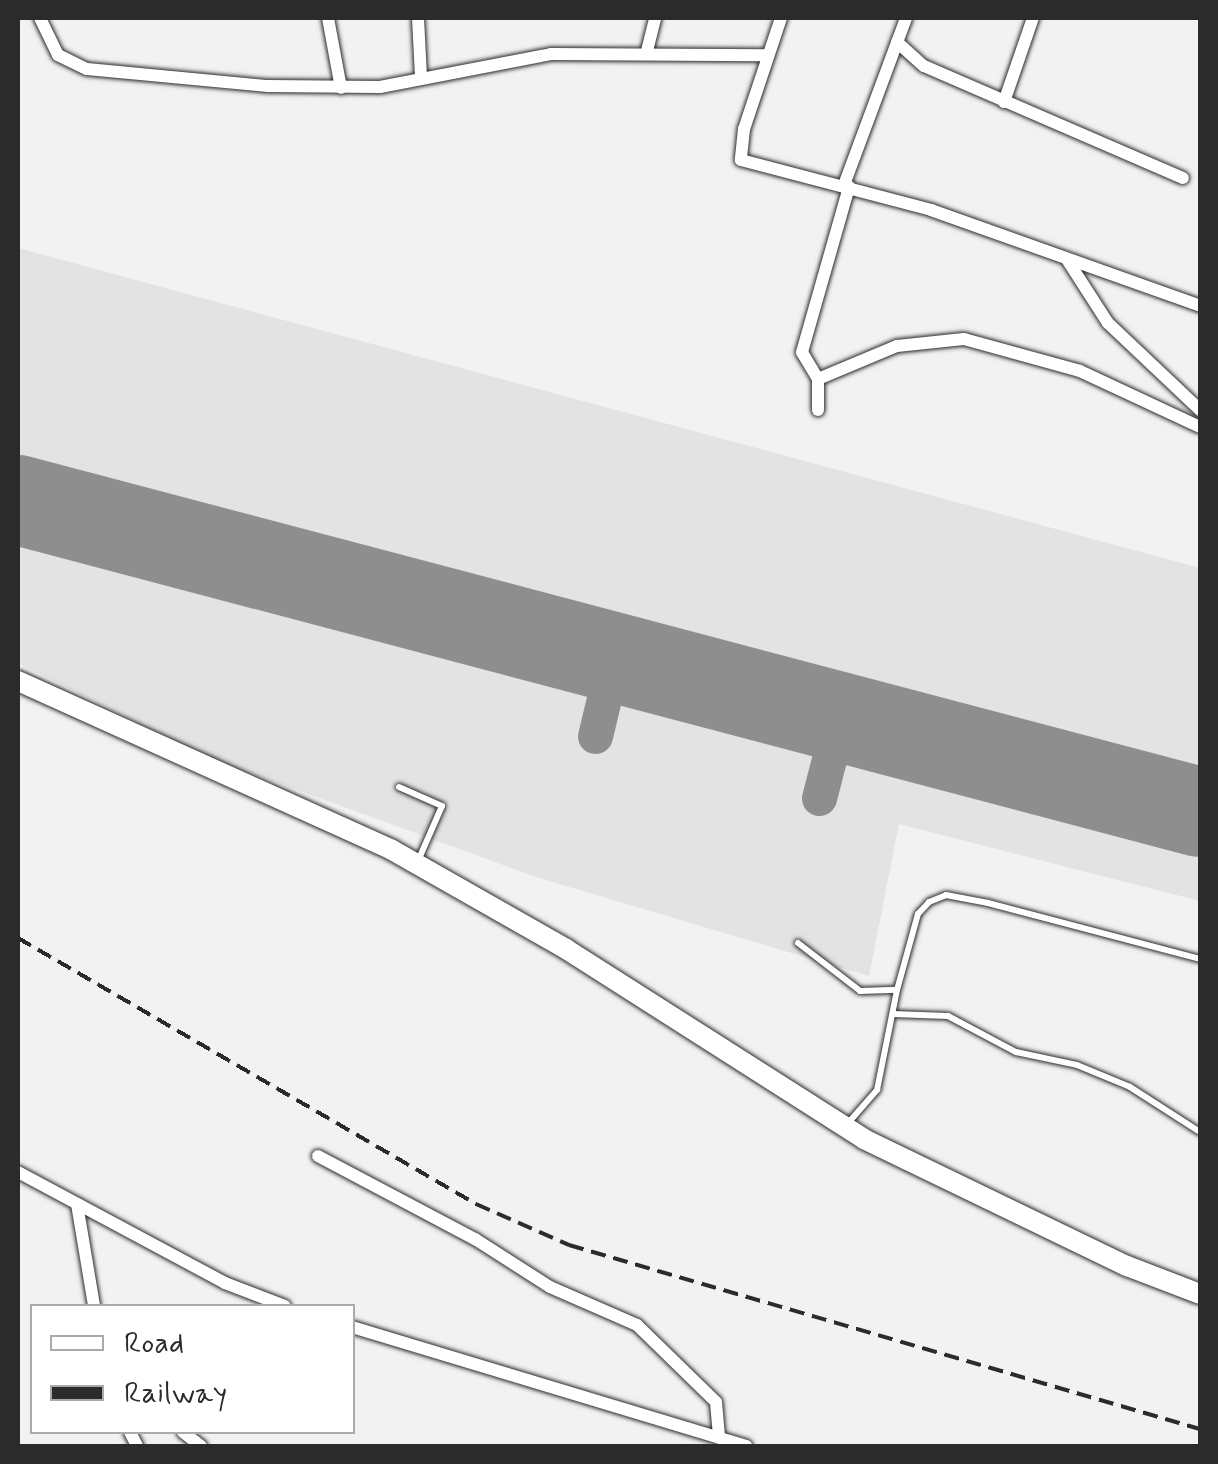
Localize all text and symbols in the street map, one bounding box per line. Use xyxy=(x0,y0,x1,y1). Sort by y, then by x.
legend xyxy=(30,1304,355,1434)
text: Road xyxy=(124,1324,184,1363)
text: Railway xyxy=(124,1374,227,1413)

